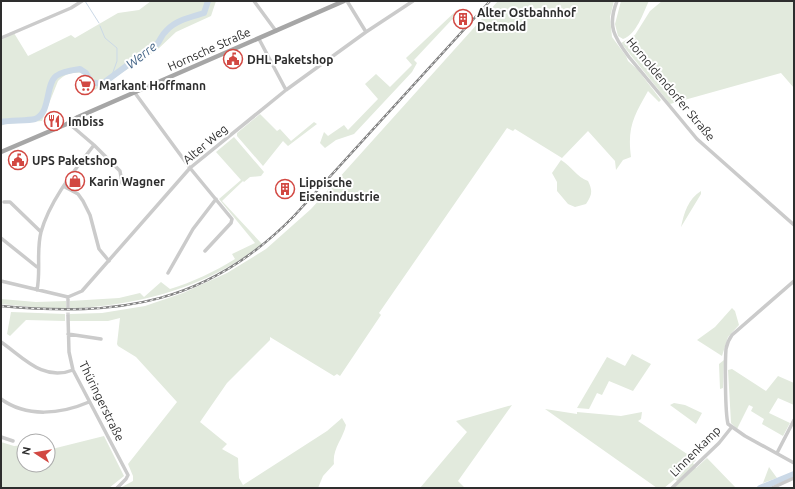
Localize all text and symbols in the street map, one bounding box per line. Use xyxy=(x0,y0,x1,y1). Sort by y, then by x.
place label: Alter Ostbahnhof Detmold xyxy=(477,6,577,33)
building icon: Alter Ostbahnhof Detmold xyxy=(452,8,474,30)
street label: Hornsche Straße xyxy=(166,25,252,73)
street label: Hornoldendorfer Straße xyxy=(624,35,718,143)
water label: Werre xyxy=(123,39,159,71)
public building icon: DHL Paketshop xyxy=(222,48,244,70)
place label: DHL Paketshop xyxy=(247,53,333,66)
supermarket icon: Markant Hoffmann xyxy=(74,74,96,96)
place label: Markant Hoffmann xyxy=(99,79,206,92)
restaurant icon: Imbiss xyxy=(43,110,65,132)
place label: Imbiss xyxy=(68,115,104,128)
street label: Alter Weg xyxy=(180,122,230,166)
public building icon: UPS Paketshop xyxy=(7,149,29,171)
place label: UPS Paketshop xyxy=(32,154,117,167)
shop icon: Karin Wagner xyxy=(64,170,86,192)
place label: Karin Wagner xyxy=(89,175,165,188)
place label: Lippische Eisenindustrie xyxy=(299,176,380,203)
building icon: Lippische Eisenindustrie xyxy=(274,178,296,200)
street label: Thüringerstraße xyxy=(77,359,127,443)
street label: Linnenkamp xyxy=(667,423,723,479)
north arrow xyxy=(16,433,56,473)
text: N xyxy=(19,446,33,456)

